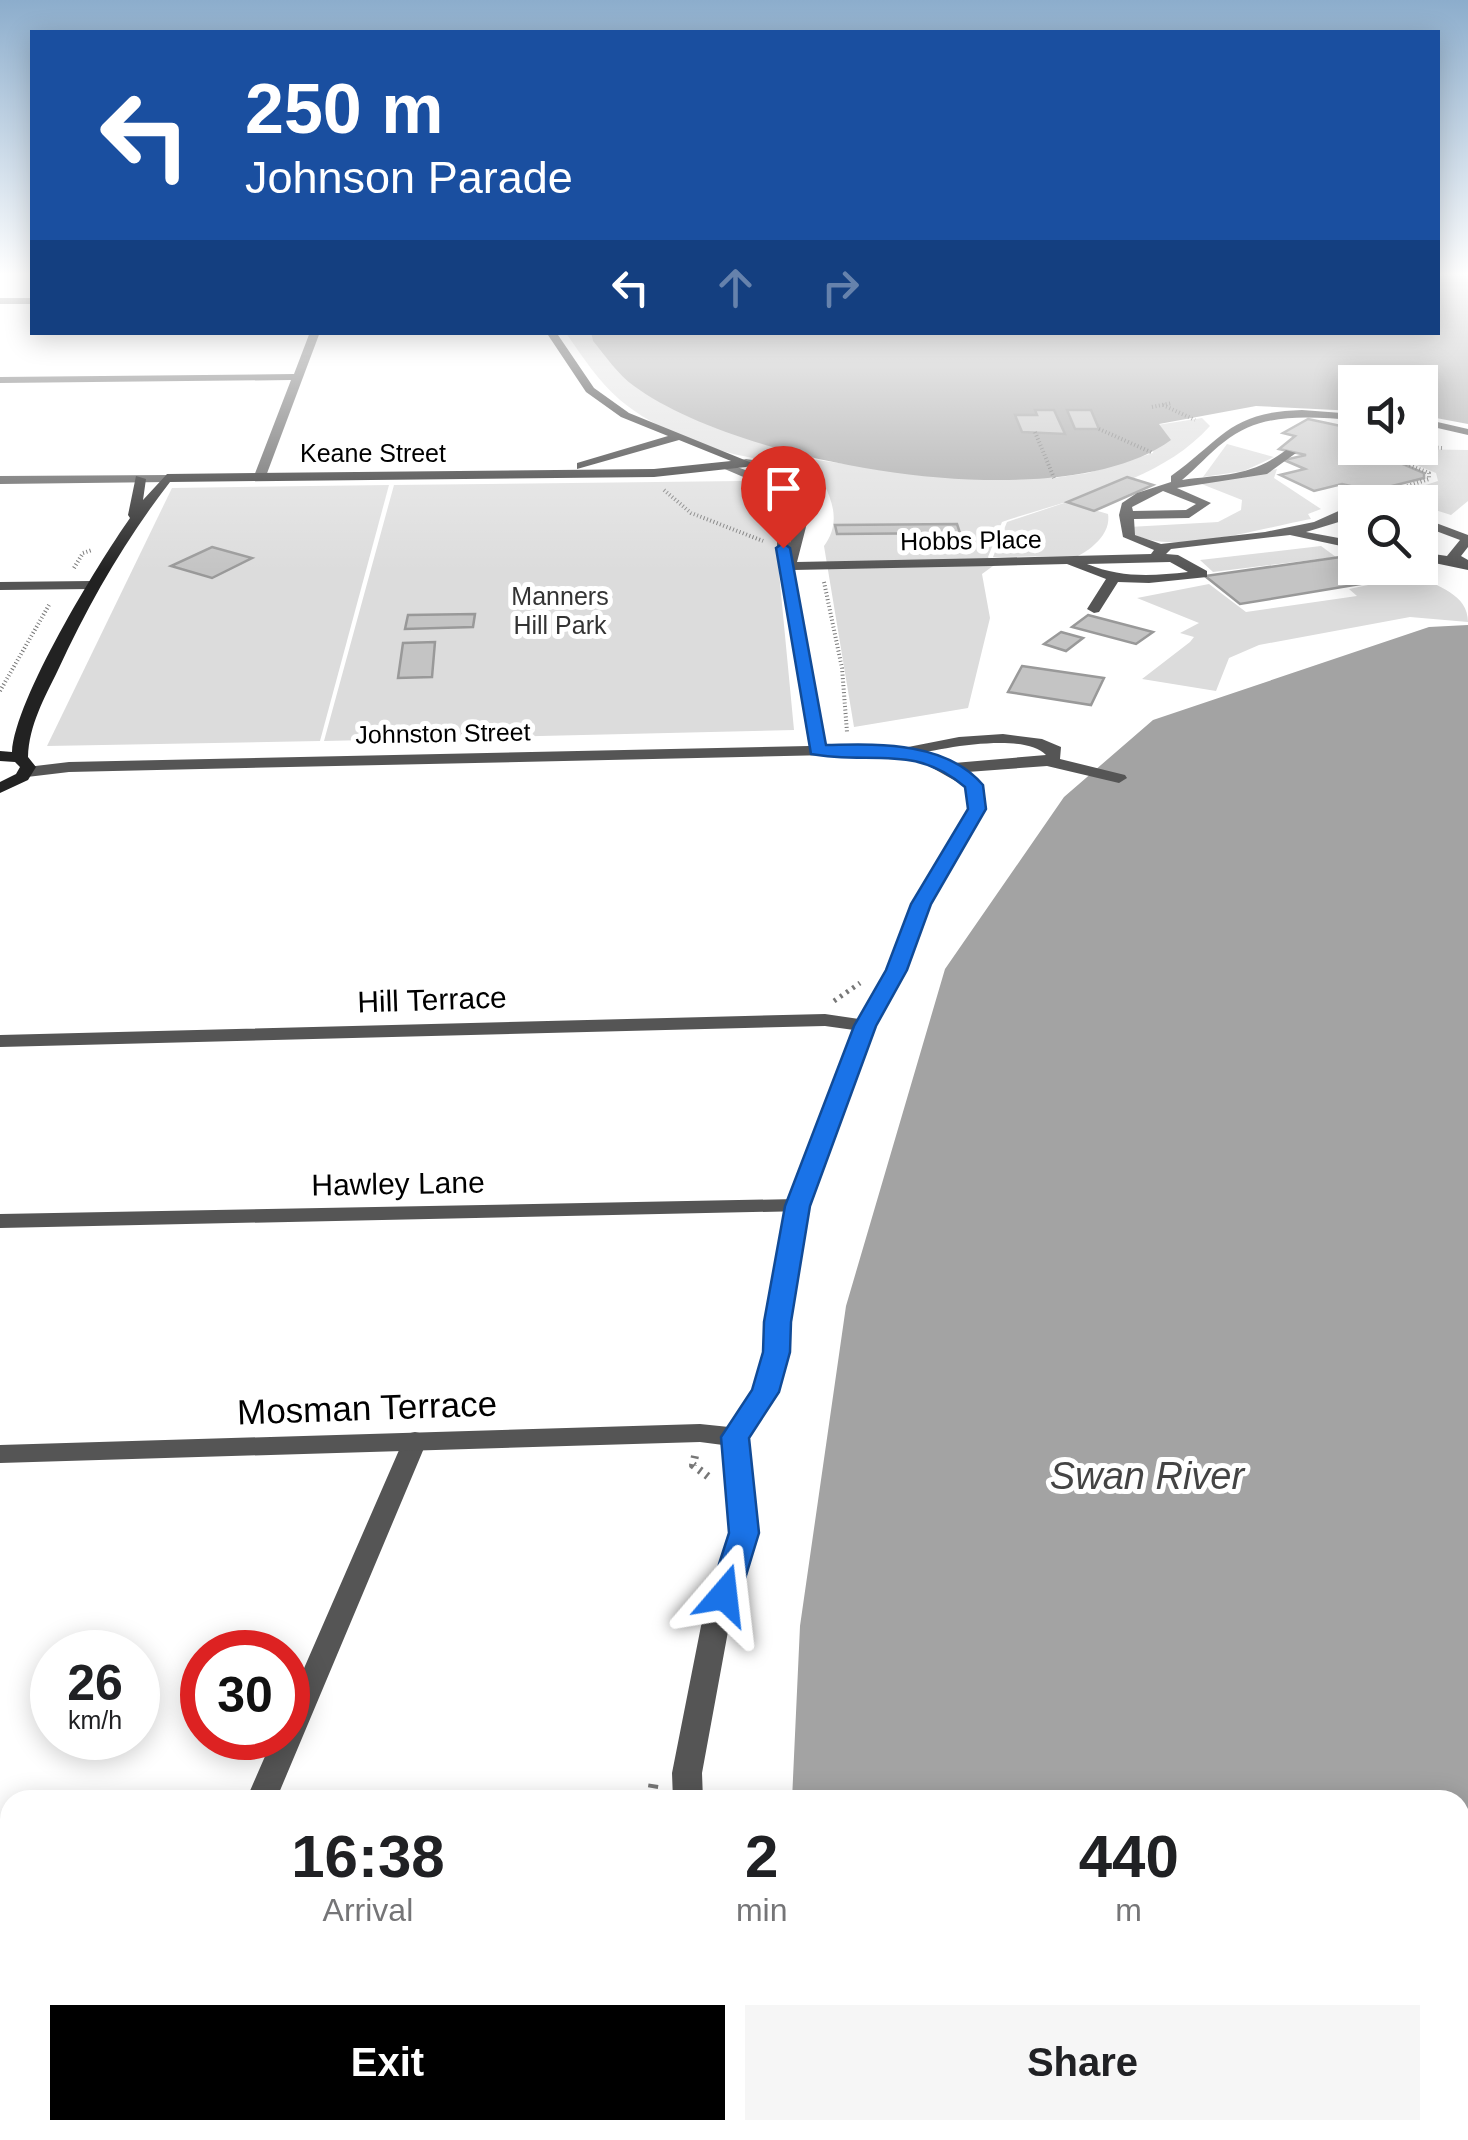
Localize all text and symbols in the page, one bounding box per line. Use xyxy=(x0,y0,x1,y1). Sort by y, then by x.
icon: left xyxy=(80,70,210,200)
text: 250 m xyxy=(245,70,443,148)
text: Johnson Parade xyxy=(245,152,573,203)
icon: left xyxy=(603,260,658,315)
icon: ahead xyxy=(708,260,763,315)
icon: right xyxy=(813,260,868,315)
map controls xyxy=(1338,365,1438,585)
button: sound xyxy=(1338,365,1438,465)
street label: Keane Street xyxy=(300,439,446,467)
pin xyxy=(741,446,826,549)
icon: arrive xyxy=(756,461,811,516)
button: search xyxy=(1338,485,1438,585)
street label: Hobbs Place xyxy=(900,525,1042,555)
park label: Manners Hill Park xyxy=(511,582,609,639)
street label: Johnston Street xyxy=(355,717,531,749)
street label: Hill Terrace xyxy=(357,980,507,1019)
street label: Hawley Lane xyxy=(311,1165,485,1202)
street label: Mosman Terrace xyxy=(236,1383,498,1432)
water label: Swan River xyxy=(1050,1455,1245,1497)
position arrow xyxy=(672,1543,776,1647)
speed limit sign: 30 xyxy=(180,1630,310,1760)
text: 26 xyxy=(67,1655,123,1711)
text: km/h xyxy=(68,1706,122,1734)
text: 16:38 xyxy=(291,1823,445,1890)
text: 2 xyxy=(745,1823,778,1890)
text: 440 xyxy=(1079,1823,1179,1890)
text: Arrival xyxy=(323,1892,413,1928)
text: min xyxy=(736,1892,787,1928)
text: m xyxy=(1115,1892,1142,1928)
button: Exit xyxy=(50,2005,725,2120)
button: Share xyxy=(745,2005,1420,2120)

